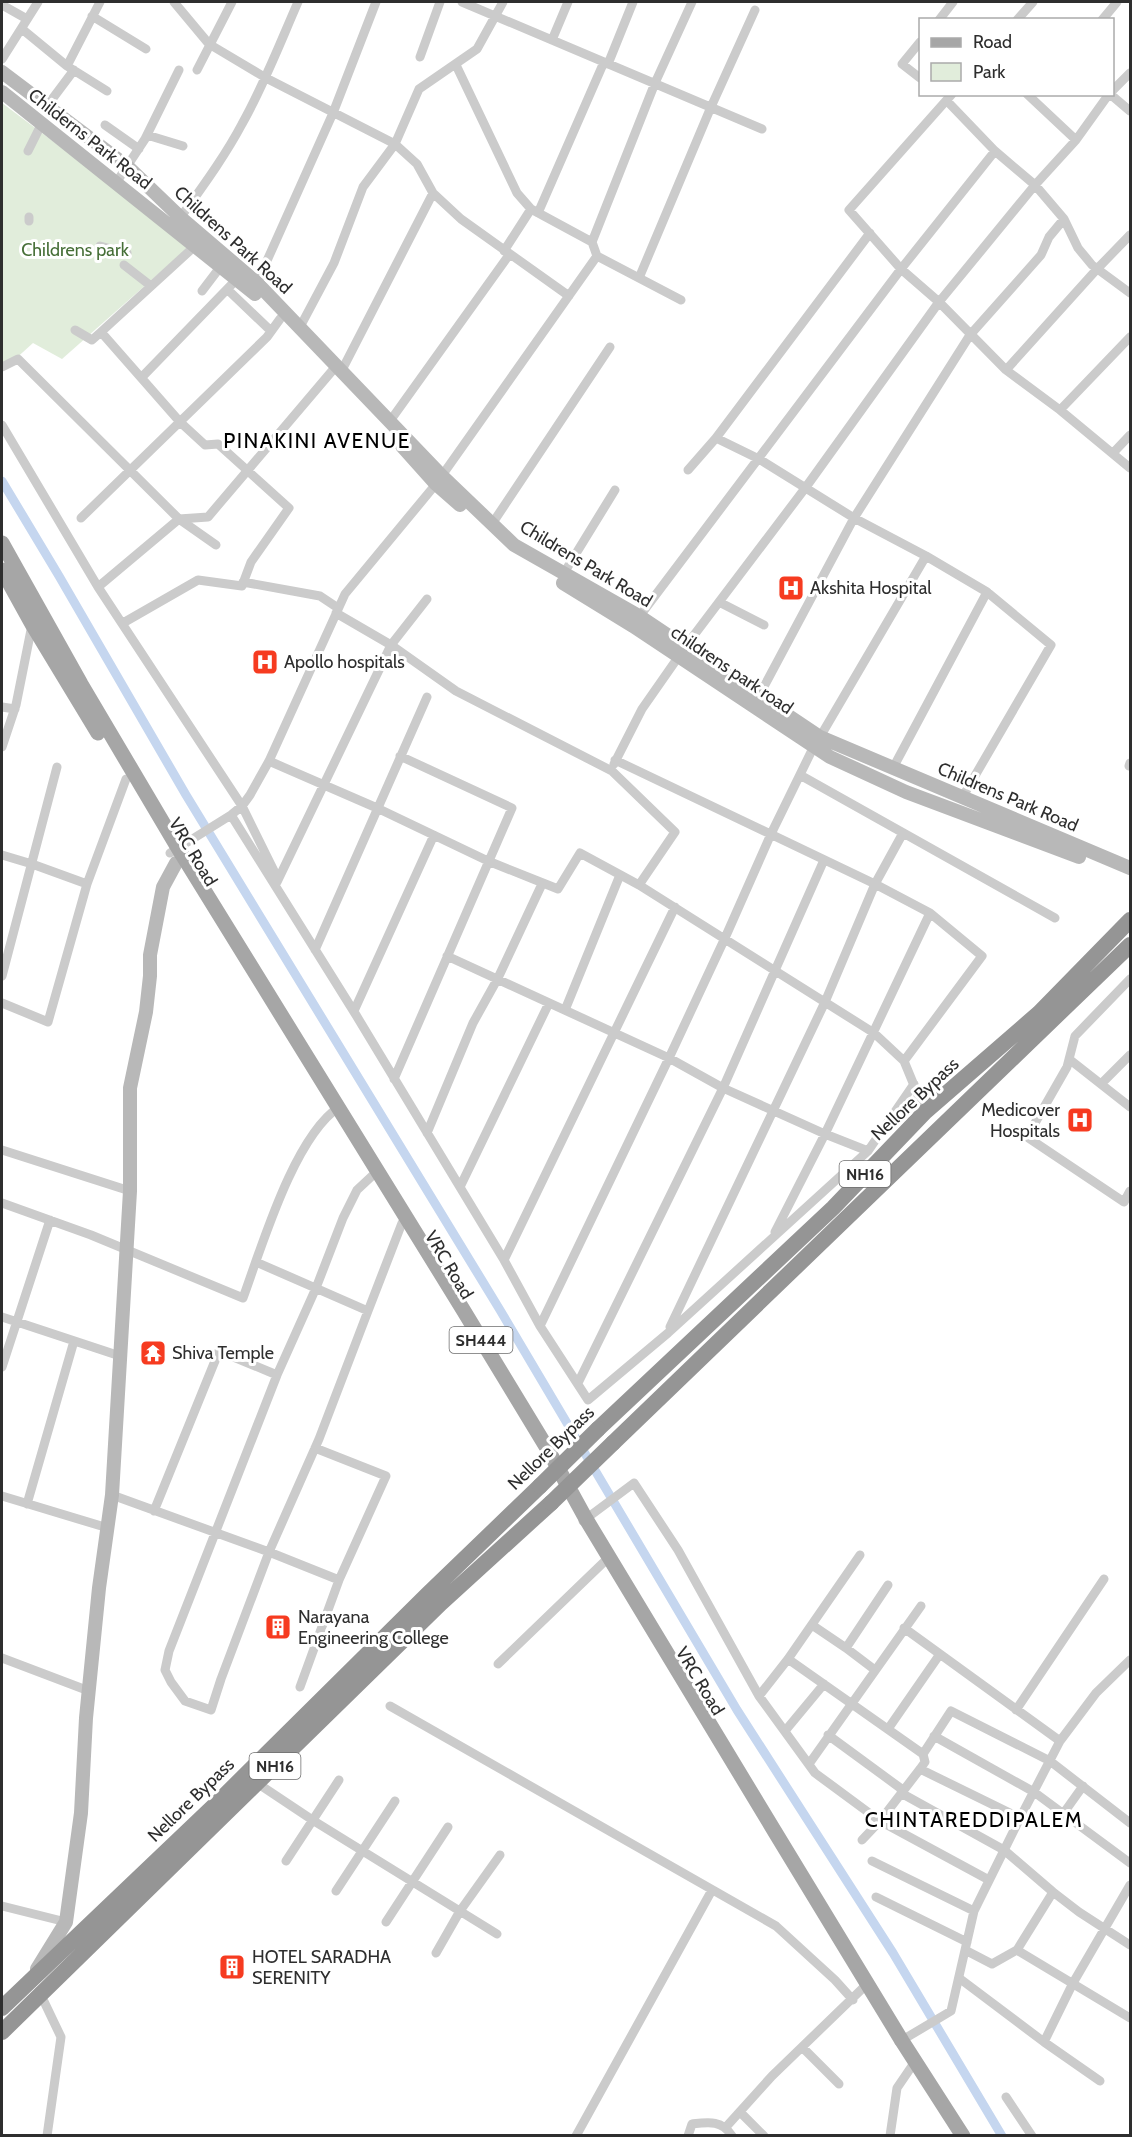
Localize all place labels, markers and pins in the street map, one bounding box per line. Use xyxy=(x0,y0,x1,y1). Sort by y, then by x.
hospital icon: Akshita Hospital xyxy=(776,573,806,603)
place label: Akshita Hospital xyxy=(810,577,932,599)
hospital icon: Apollo hospitals xyxy=(250,647,280,677)
place label: Apollo hospitals xyxy=(284,651,405,673)
place label: Medicover Hospitals xyxy=(981,1099,1060,1142)
hospital icon: Medicover Hospitals xyxy=(1065,1105,1095,1135)
temple icon: Shiva Temple xyxy=(138,1338,168,1368)
place label: Shiva Temple xyxy=(172,1342,274,1364)
place label: Narayana Engineering College xyxy=(298,1606,449,1649)
building icon: Narayana Engineering College xyxy=(263,1612,293,1642)
place label: HOTEL SARADHA SERENITY xyxy=(252,1946,391,1989)
building icon: HOTEL SARADHA SERENITY xyxy=(217,1952,247,1982)

